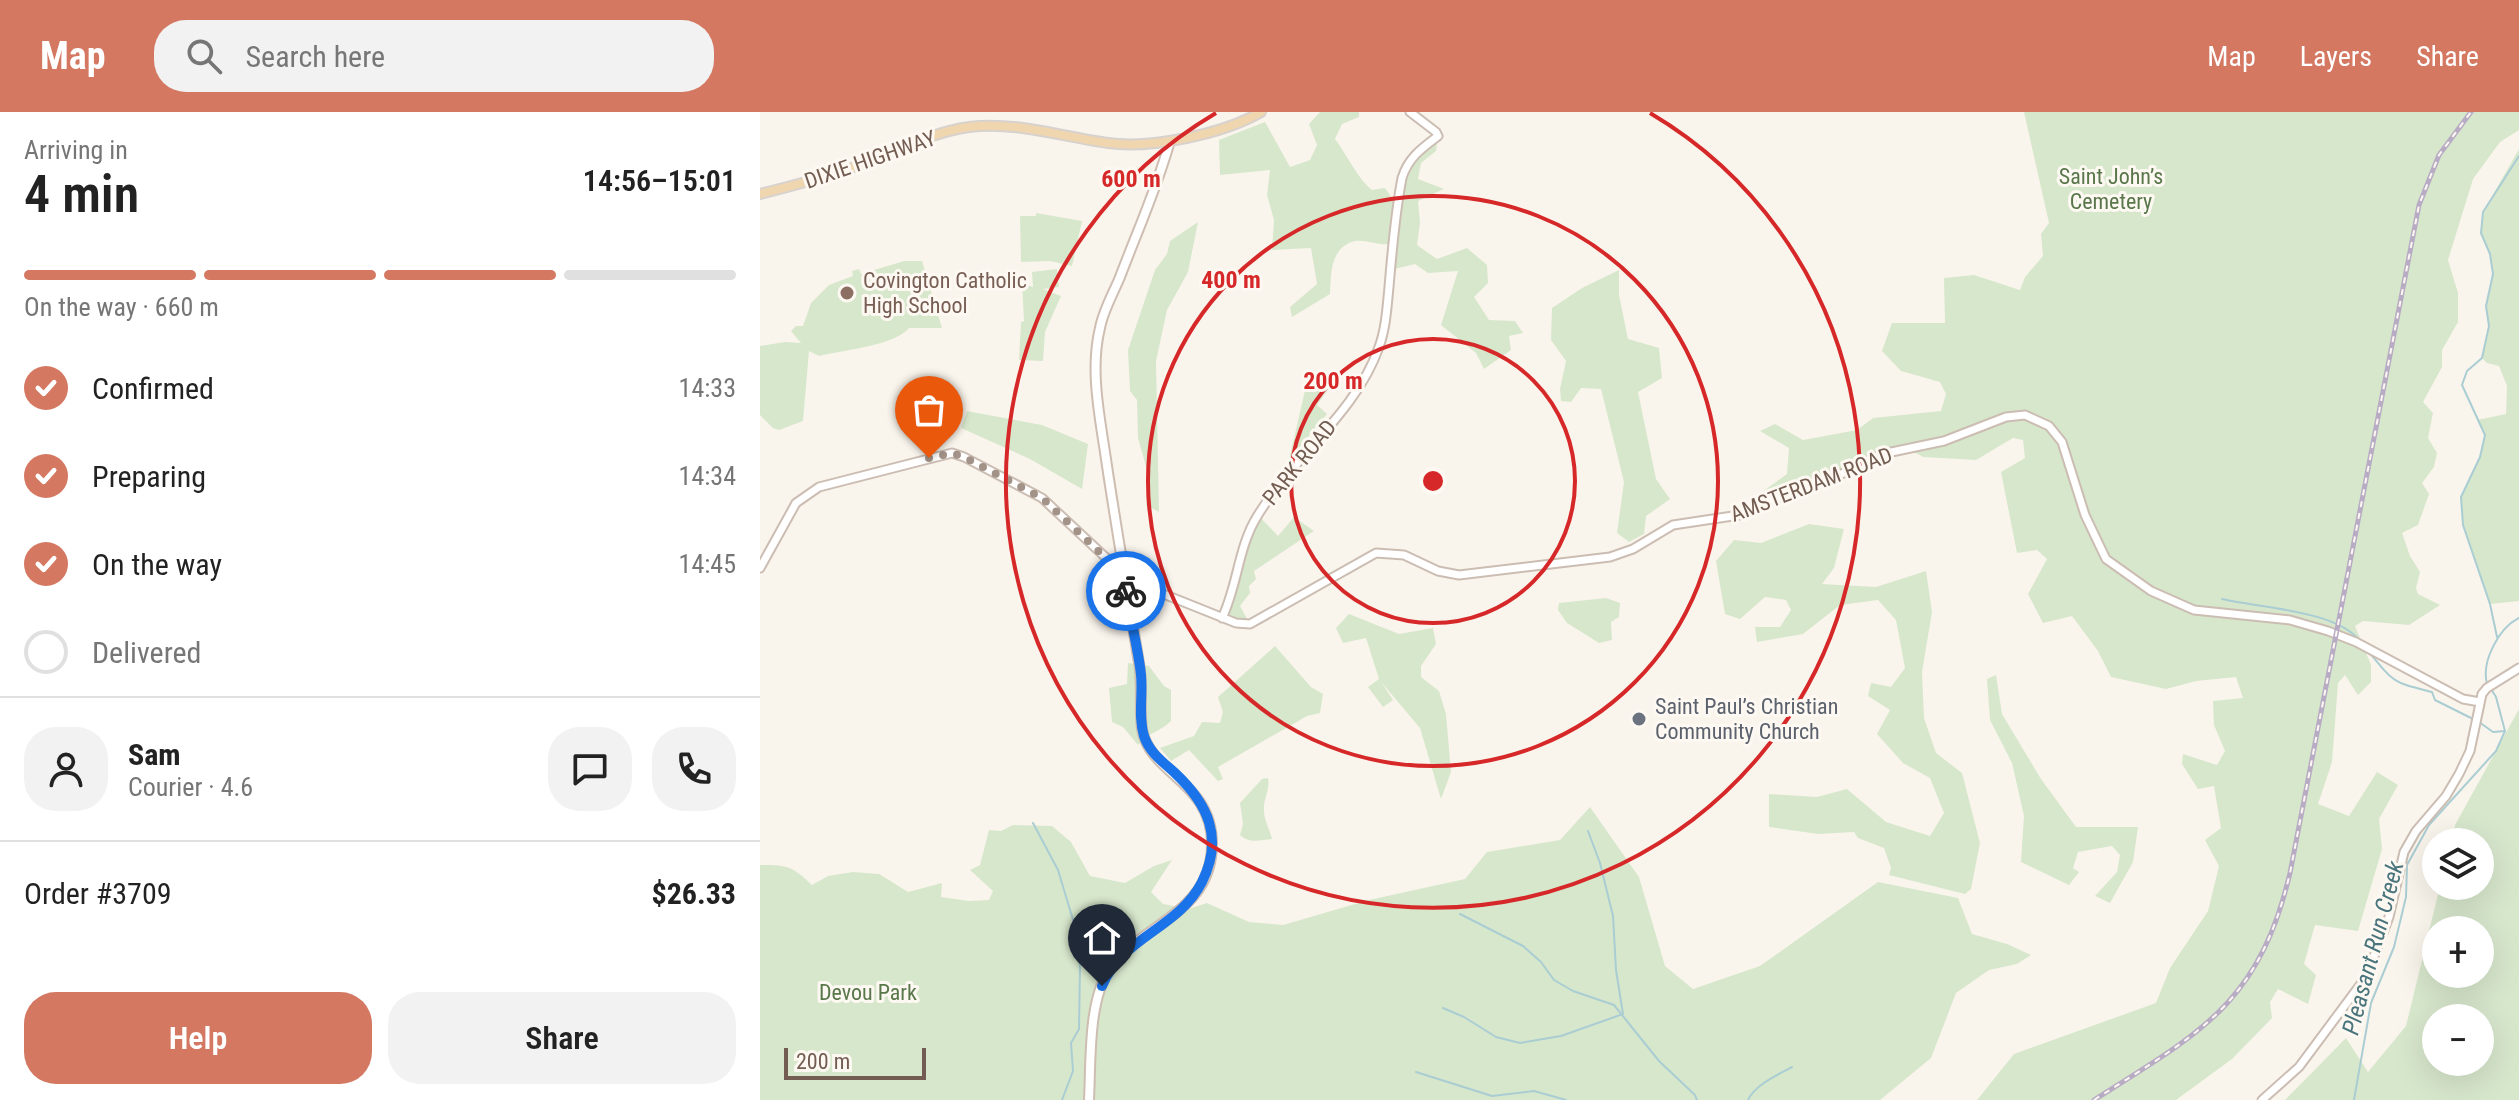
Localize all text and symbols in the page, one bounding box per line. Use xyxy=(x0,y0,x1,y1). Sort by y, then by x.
search box xyxy=(154,20,714,92)
text: Map xyxy=(40,34,106,78)
icon: search xyxy=(182,34,226,78)
text: Search here xyxy=(246,39,385,74)
text: Map xyxy=(2207,40,2256,73)
text: Layers xyxy=(2300,40,2372,73)
text: Share xyxy=(2416,40,2479,73)
street label: DIXIE HIGHWAY xyxy=(801,125,940,194)
text: Arriving in xyxy=(24,135,128,165)
text: 14:56–15:01 xyxy=(583,163,736,198)
text: 4 min xyxy=(24,164,139,225)
park label: Saint John’s Cemetery xyxy=(2059,164,2163,214)
text: 600 m xyxy=(1101,165,1161,193)
text: 400 m xyxy=(1201,266,1261,294)
place label: Covington Catholic High School xyxy=(863,268,1027,318)
marker: Covington Catholic High School xyxy=(838,284,856,302)
text: On the way · 660 m xyxy=(24,292,219,322)
icon: check xyxy=(24,366,68,410)
text: 200 m xyxy=(1303,367,1363,395)
text: Confirmed xyxy=(92,371,214,406)
text: 14:33 xyxy=(679,373,736,403)
pin xyxy=(895,376,963,458)
icon: bag xyxy=(907,388,951,432)
street label: PARK ROAD xyxy=(1258,415,1341,510)
street label: AMSTERDAM ROAD xyxy=(1727,442,1896,527)
icon: check xyxy=(24,454,68,498)
text: Preparing xyxy=(92,459,206,494)
text: 14:34 xyxy=(679,461,736,491)
centre of rings xyxy=(1419,467,1447,495)
icon: check xyxy=(24,542,68,586)
text: On the way xyxy=(92,547,222,582)
text: 14:45 xyxy=(679,549,736,579)
courier xyxy=(1086,551,1166,631)
icon: bike xyxy=(1104,569,1148,613)
text: Delivered xyxy=(92,635,201,670)
place label: Saint Paul’s Christian Community Church xyxy=(1655,694,1838,744)
marker: Saint Paul’s Christian Community Church xyxy=(1630,710,1648,728)
button: person xyxy=(24,727,108,811)
button: chat xyxy=(548,727,632,811)
button: phone xyxy=(652,727,736,811)
text: Sam xyxy=(128,737,181,772)
text: Courier · 4.6 xyxy=(128,772,253,802)
map controls xyxy=(2422,828,2494,1076)
button: layers xyxy=(2422,828,2494,900)
water label: Pleasant Run Creek xyxy=(2336,858,2410,1038)
text: Order #3709 xyxy=(24,876,172,911)
text: $26.33 xyxy=(651,876,736,911)
pin xyxy=(1068,904,1136,986)
icon: home xyxy=(1080,916,1124,960)
button: + xyxy=(2422,916,2494,988)
park label: Devou Park xyxy=(819,980,917,1005)
button: Help xyxy=(24,992,372,1084)
button: Share xyxy=(388,992,736,1084)
button: − xyxy=(2422,1004,2494,1076)
scale bar xyxy=(784,1044,926,1080)
text: 200 m xyxy=(796,1049,850,1074)

